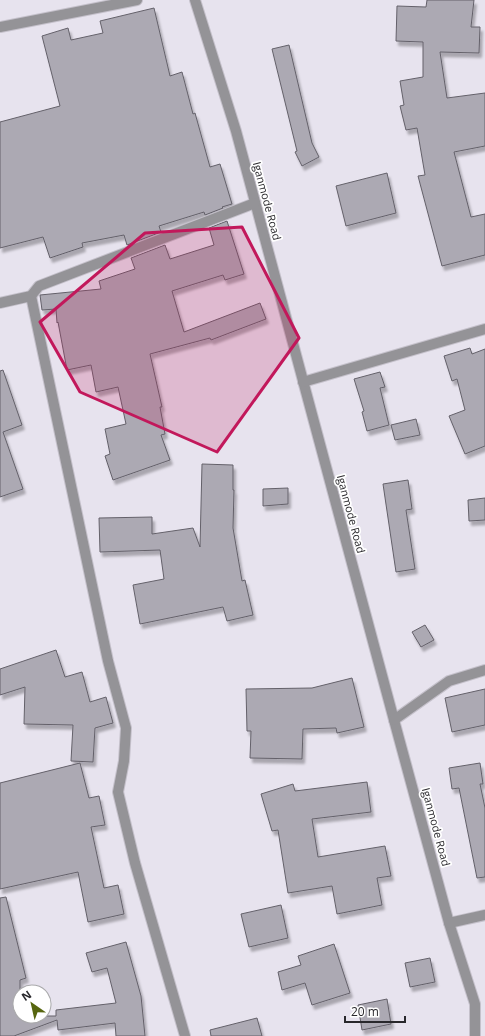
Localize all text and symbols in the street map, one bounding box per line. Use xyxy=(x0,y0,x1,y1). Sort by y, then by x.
street label: Iganmode Road xyxy=(250,160,285,242)
street label: Iganmode Road xyxy=(334,473,369,555)
street label: Iganmode Road xyxy=(419,786,454,868)
north arrow xyxy=(12,984,52,1024)
text: N xyxy=(18,987,34,1004)
scale bar xyxy=(345,998,405,1024)
text: 20 m xyxy=(351,1003,379,1020)

